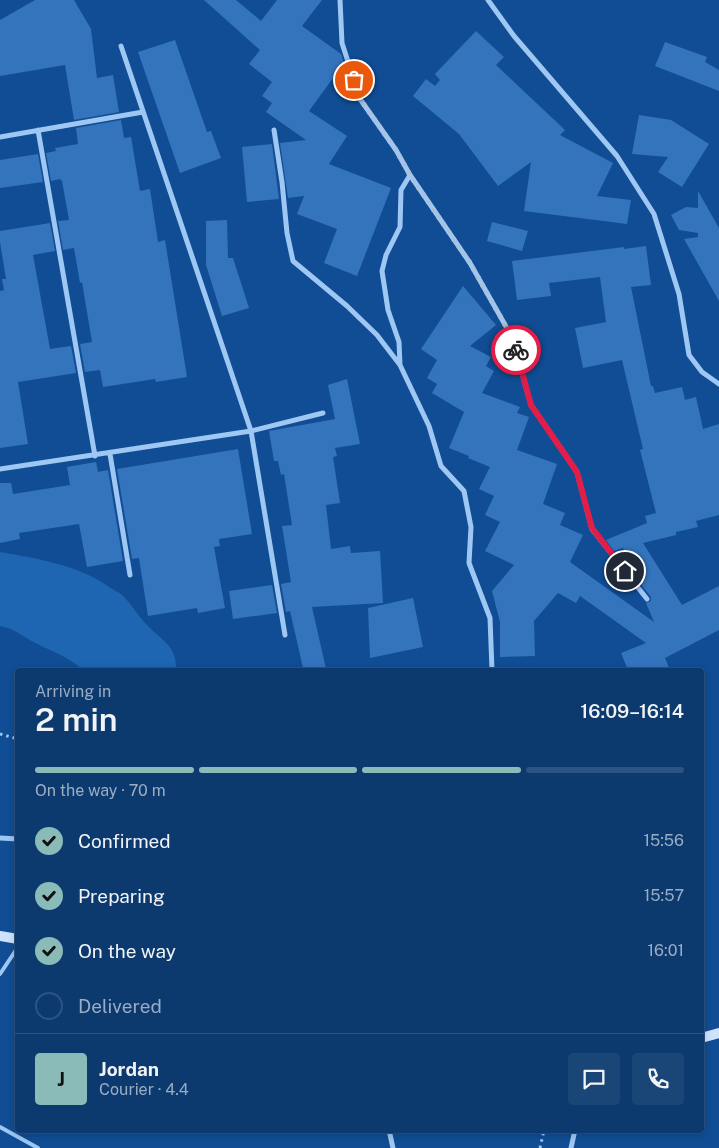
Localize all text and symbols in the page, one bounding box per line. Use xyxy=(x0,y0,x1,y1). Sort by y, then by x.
pin xyxy=(333,59,375,101)
icon: bag xyxy=(340,66,368,94)
courier xyxy=(491,325,541,375)
icon: bike xyxy=(502,336,530,364)
pin xyxy=(604,550,646,592)
icon: home xyxy=(611,557,639,585)
text: Arriving in xyxy=(35,682,111,701)
text: 16:09–16:14 xyxy=(580,700,684,722)
text: 2 min xyxy=(35,701,118,738)
text: On the way · 70 m xyxy=(35,781,165,800)
icon: check xyxy=(35,827,63,855)
text: Confirmed xyxy=(78,830,171,852)
text: 15:56 xyxy=(643,831,684,850)
icon: check xyxy=(35,882,63,910)
text: Preparing xyxy=(78,885,165,907)
text: 15:57 xyxy=(644,886,684,905)
icon: check xyxy=(35,937,63,965)
text: On the way xyxy=(78,940,176,962)
text: 16:01 xyxy=(648,941,684,960)
text: Delivered xyxy=(78,995,162,1017)
button: chat xyxy=(568,1053,620,1105)
button: phone xyxy=(632,1053,684,1105)
text: Jordan xyxy=(99,1058,159,1080)
text: J xyxy=(57,1068,65,1090)
text: Courier · 4.4 xyxy=(99,1080,189,1099)

